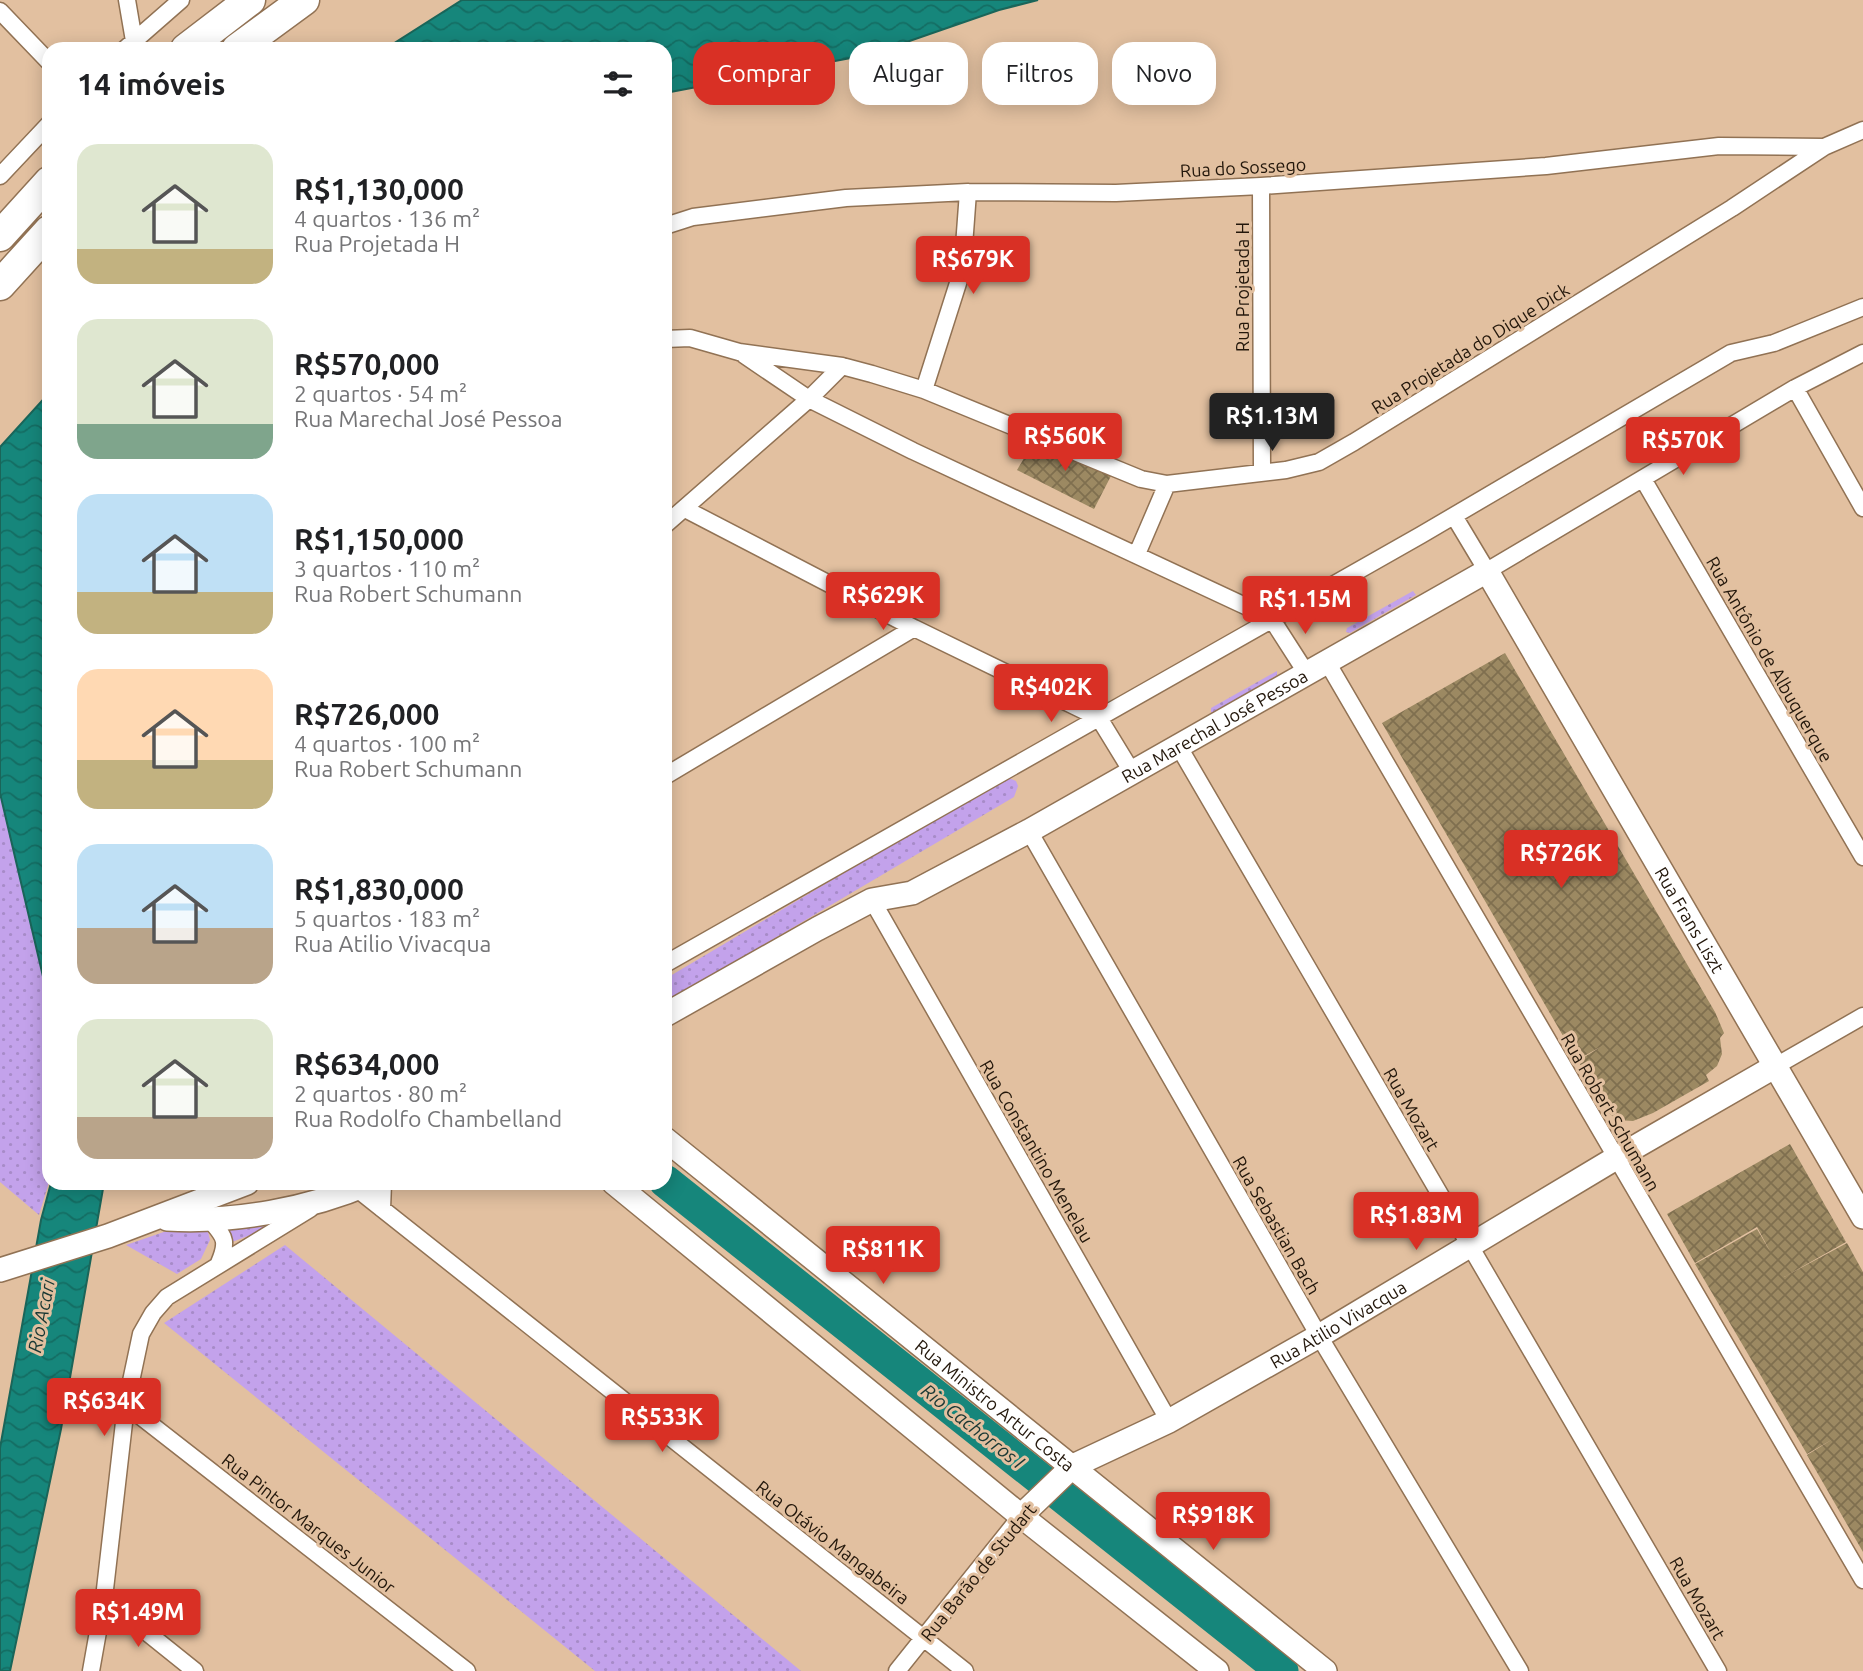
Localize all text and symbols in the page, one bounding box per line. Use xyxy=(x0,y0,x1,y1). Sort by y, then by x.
chip: Comprar xyxy=(693,42,835,105)
chip: Alugar xyxy=(849,42,968,105)
chip: Filtros xyxy=(982,42,1098,105)
chip: Novo xyxy=(1112,42,1216,105)
icon: filters xyxy=(599,65,637,103)
text: 14 imóveis xyxy=(77,67,225,101)
street label: Rua do Sossego xyxy=(1179,154,1307,180)
icon: home xyxy=(133,172,217,256)
text: R$1,130,000 xyxy=(294,172,464,206)
text: 4 quartos · 136 m² xyxy=(294,206,480,231)
street label: Rua Projetada H xyxy=(1232,222,1252,352)
text: Rua Projetada H xyxy=(294,231,460,256)
pin: R$679K xyxy=(916,236,1030,296)
text: R$679K xyxy=(932,246,1014,271)
street label: Rua Projetada do Dique Dick xyxy=(1368,279,1572,417)
icon: home xyxy=(133,347,217,431)
text: R$570,000 xyxy=(294,347,440,381)
text: 2 quartos · 54 m² xyxy=(294,381,467,406)
pin: R$1.13M xyxy=(1207,393,1337,453)
text: R$1.13M xyxy=(1225,403,1319,428)
text: Rua Marechal José Pessoa xyxy=(294,406,563,431)
pin: R$560K xyxy=(1008,414,1122,473)
pin: R$570K xyxy=(1626,418,1740,477)
text: R$560K xyxy=(1024,423,1106,448)
text: R$570K xyxy=(1642,427,1724,452)
icon: home xyxy=(133,522,217,606)
text: R$1,150,000 xyxy=(294,522,464,556)
street label: Rua Antônio de Albuquerque xyxy=(1703,553,1837,765)
text: 3 quartos · 110 m² xyxy=(294,556,480,581)
pin: R$629K xyxy=(826,572,940,632)
pin: R$1.15M xyxy=(1240,576,1370,636)
text: Rua Robert Schumann xyxy=(294,581,522,606)
text: R$629K xyxy=(842,582,924,607)
text: R$1.15M xyxy=(1258,586,1352,611)
pin: R$402K xyxy=(994,664,1108,724)
street label: Rua Marechal José Pessoa xyxy=(1118,665,1311,786)
text: R$402K xyxy=(1010,674,1092,699)
icon: home xyxy=(133,697,217,781)
text: R$726,000 xyxy=(294,697,440,731)
text: 4 quartos · 100 m² xyxy=(294,731,480,756)
text: Rua Robert Schumann xyxy=(294,756,522,781)
pin: R$726K xyxy=(1504,830,1618,890)
text: R$726K xyxy=(1520,840,1602,865)
street label: Rua Frans Liszt xyxy=(1651,863,1729,976)
icon: home xyxy=(133,872,217,956)
text: R$1,830,000 xyxy=(294,872,464,906)
text: 5 quartos · 183 m² xyxy=(294,906,480,931)
text: Rua Atilio Vivacqua xyxy=(294,931,491,956)
street label: Rua Robert Schumann xyxy=(1558,1030,1664,1194)
icon: home xyxy=(133,1047,217,1131)
text: R$634,000 xyxy=(294,1047,440,1081)
street label: Rua Constantino Menelau xyxy=(976,1056,1098,1246)
street label: Rua Mozart xyxy=(1380,1064,1444,1154)
text: 2 quartos · 80 m² xyxy=(294,1081,467,1106)
text: Rua Rodolfo Chambelland xyxy=(294,1106,562,1131)
street label: Rua Sebastian Bach xyxy=(1229,1152,1325,1298)
pin: R$1.83M xyxy=(1351,1192,1481,1252)
text: R$1.83M xyxy=(1369,1202,1463,1227)
pin: R$811K xyxy=(826,1226,940,1286)
text: R$811K xyxy=(842,1236,924,1261)
water label: Rio Acari xyxy=(23,1276,59,1355)
street label: Rua Atilio Vivacqua xyxy=(1266,1276,1410,1372)
street label: Rua Ministro Artur Costa xyxy=(912,1335,1079,1475)
pin: R$634K xyxy=(47,1378,161,1438)
water label: Rio Cachorros I xyxy=(917,1379,1030,1474)
text: R$634K xyxy=(63,1388,145,1413)
pin: R$533K xyxy=(605,1394,719,1454)
text: R$533K xyxy=(621,1404,703,1429)
street label: Rua Pintor Marques Junior xyxy=(218,1449,400,1597)
street label: Rua Otávio Mangabeira xyxy=(753,1476,913,1608)
pin: R$918K xyxy=(1156,1492,1270,1552)
street label: Rua Barão de Studart xyxy=(916,1499,1040,1645)
text: R$918K xyxy=(1172,1502,1254,1527)
street label: Rua Mozart xyxy=(1666,1553,1730,1643)
pin: R$1.49M xyxy=(73,1590,203,1649)
text: R$1.49M xyxy=(91,1599,185,1624)

